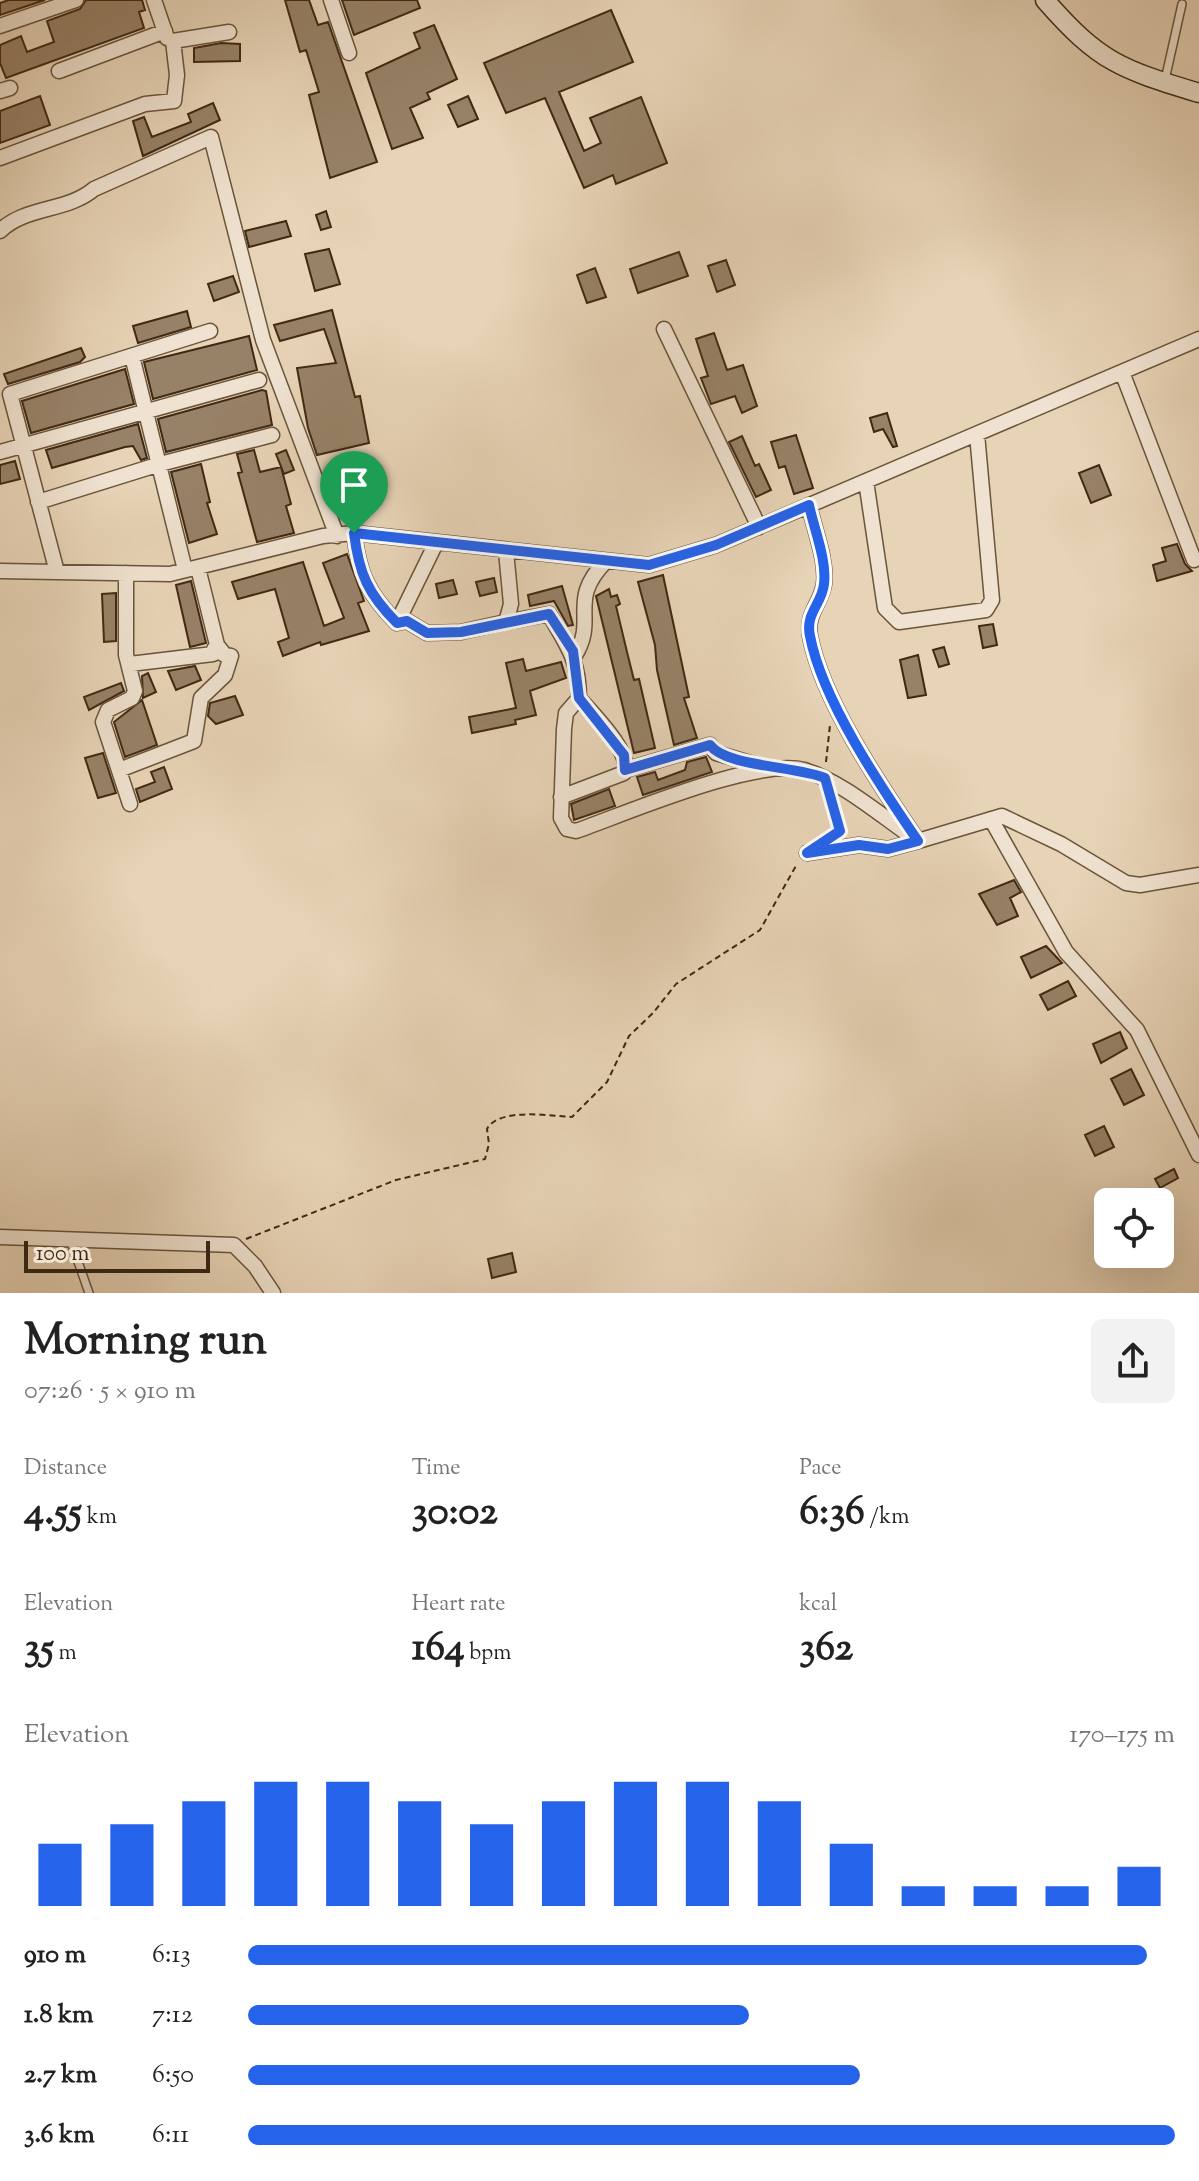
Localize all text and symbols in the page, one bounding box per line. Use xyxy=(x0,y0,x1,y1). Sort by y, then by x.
pin xyxy=(320,451,388,533)
icon: arrive xyxy=(332,463,376,507)
map controls xyxy=(1094,1188,1174,1268)
button: locate xyxy=(1094,1188,1174,1268)
scale bar xyxy=(24,1237,210,1273)
text: 100 m xyxy=(36,1239,89,1271)
text: Morning run xyxy=(24,1311,267,1374)
button: share xyxy=(1091,1319,1175,1403)
text: 07:26 · 5 × 910 m xyxy=(24,1373,196,1410)
text: Distance xyxy=(24,1453,107,1485)
text: Time xyxy=(412,1453,461,1485)
text: Pace xyxy=(799,1453,841,1485)
text: 4.55 xyxy=(24,1485,82,1542)
text: 30:02 xyxy=(412,1485,498,1542)
text: 6:36 xyxy=(799,1485,865,1542)
text: km xyxy=(82,1502,117,1534)
text: /km xyxy=(865,1502,909,1534)
text: Elevation xyxy=(24,1589,113,1621)
text: Heart rate xyxy=(412,1589,506,1621)
text: kcal xyxy=(799,1589,837,1621)
text: 35 xyxy=(24,1621,54,1678)
text: 164 xyxy=(412,1621,465,1678)
text: 362 xyxy=(799,1621,853,1678)
text: m xyxy=(54,1638,77,1670)
text: bpm xyxy=(465,1638,511,1670)
text: Elevation xyxy=(24,1717,129,1754)
text: 170–175 m xyxy=(1069,1717,1175,1754)
text: 910 m xyxy=(24,1937,86,1974)
text: 6:13 xyxy=(152,1937,191,1974)
text: 1.8 km xyxy=(24,1997,94,2034)
text: 7:12 xyxy=(152,1997,193,2034)
text: 2.7 km xyxy=(24,2057,97,2094)
text: 6:50 xyxy=(152,2057,194,2094)
text: 3.6 km xyxy=(24,2117,95,2154)
text: 6:11 xyxy=(152,2117,189,2154)

